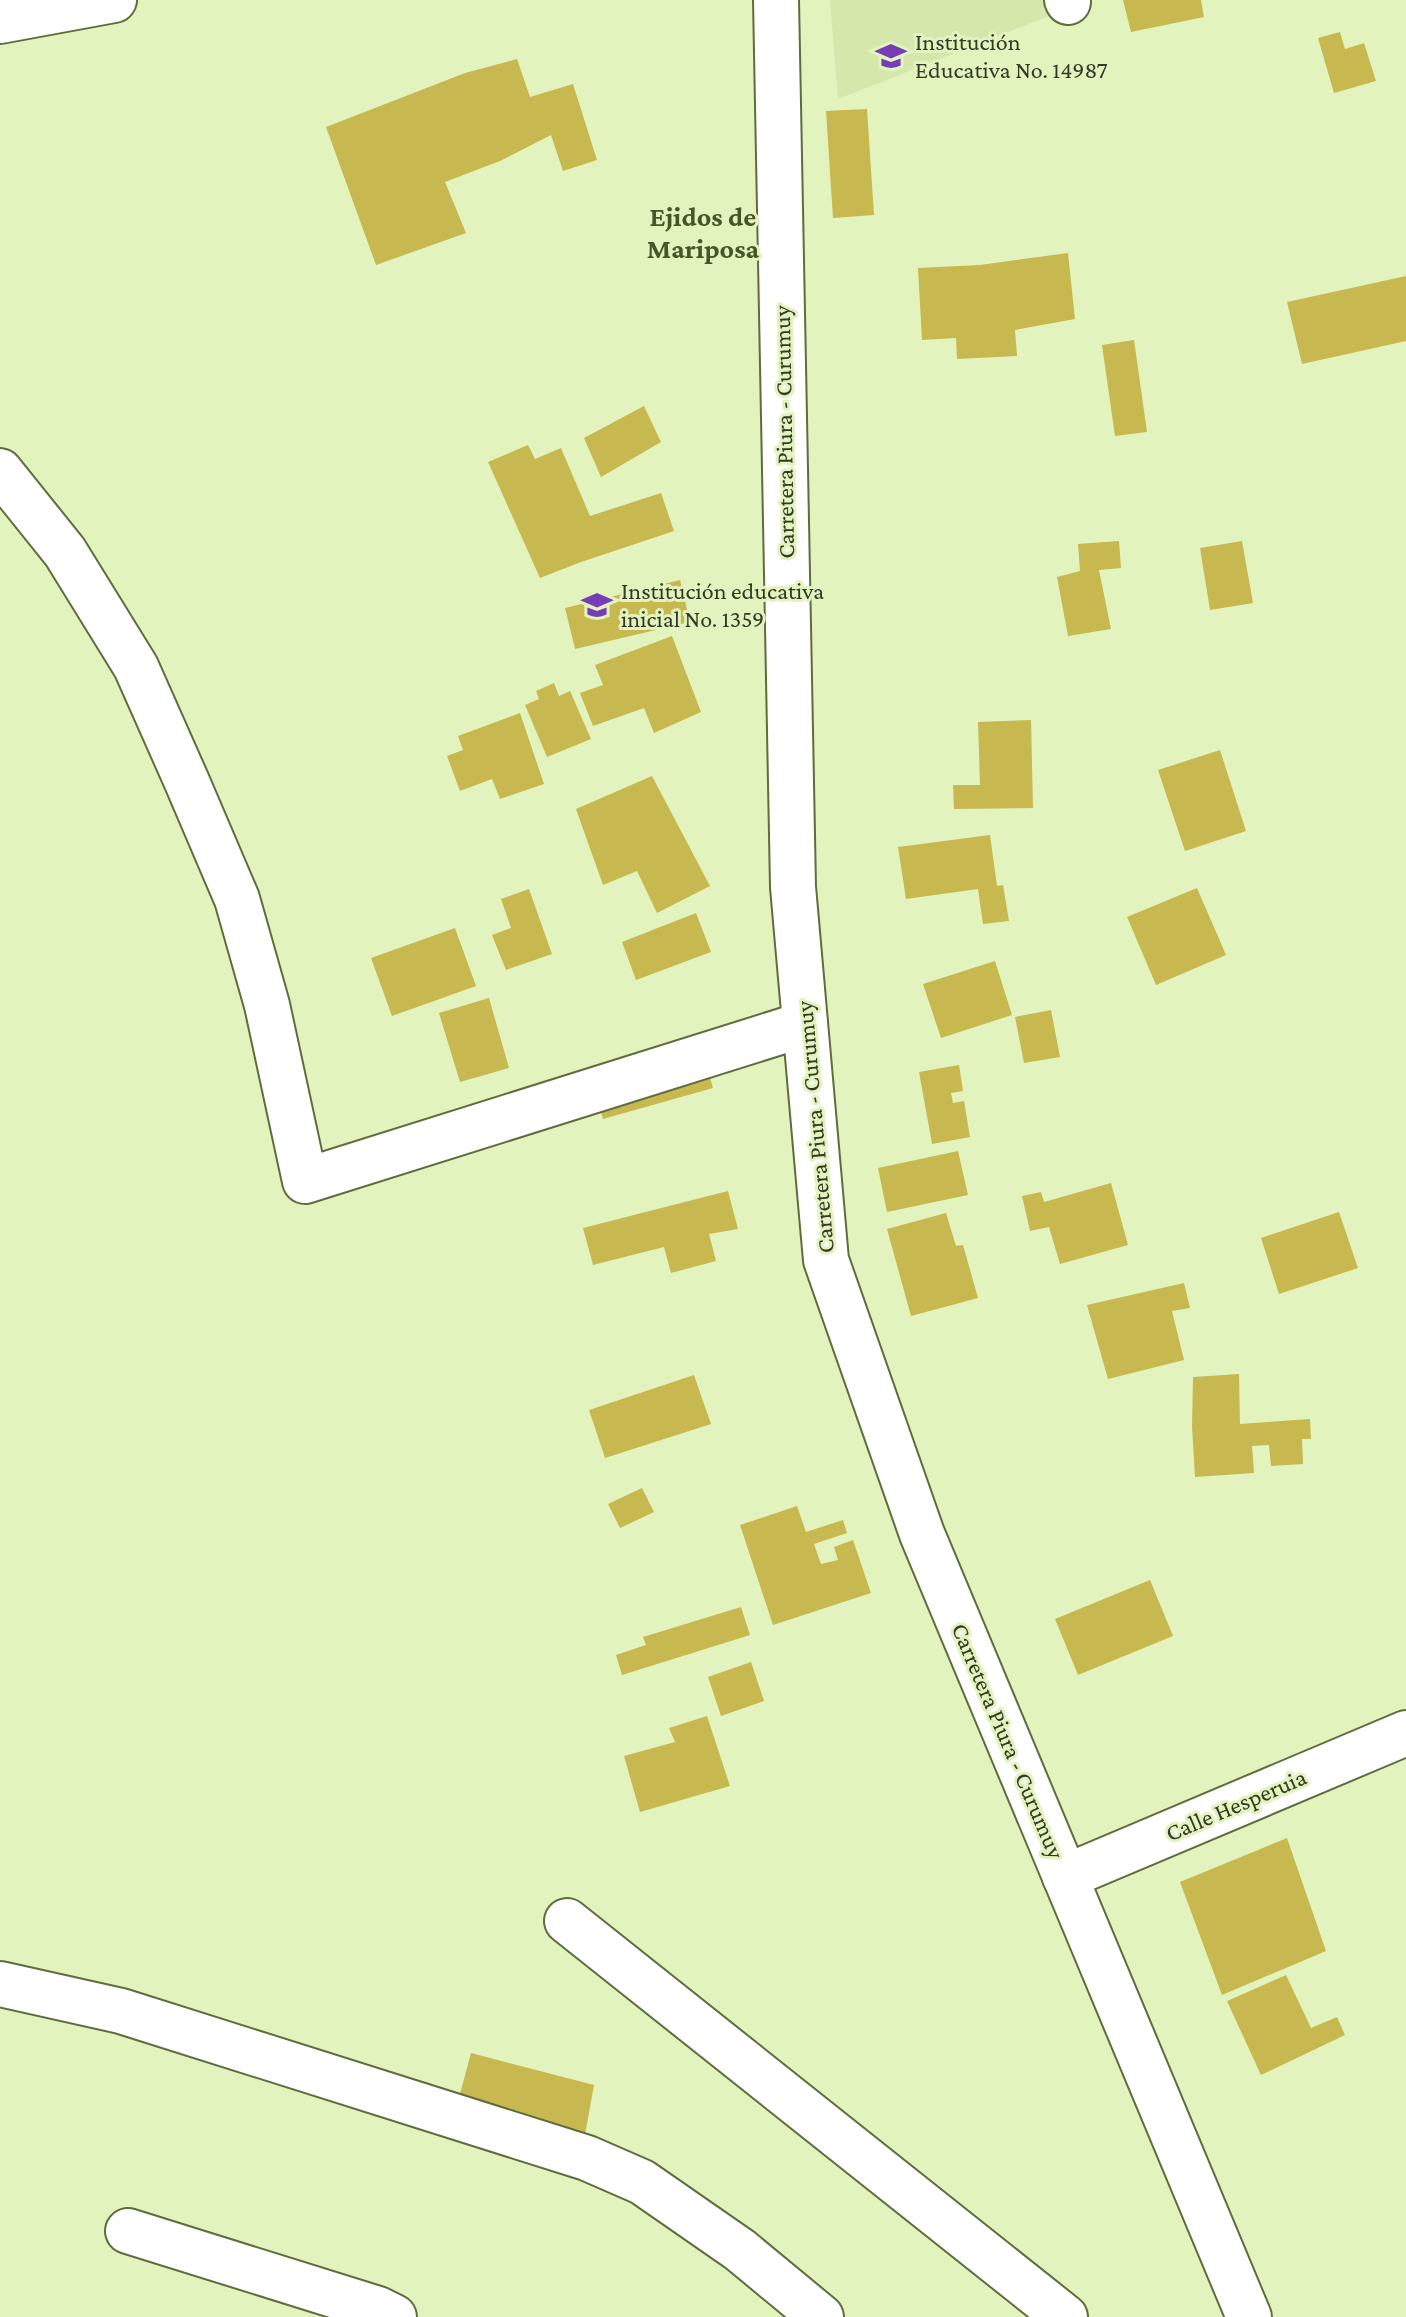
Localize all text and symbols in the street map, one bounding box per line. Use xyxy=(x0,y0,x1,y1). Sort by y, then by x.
place label: Institución Educativa No. 14987 xyxy=(915,28,1107,83)
school or university icon: Institución Educativa No. 14987 xyxy=(874,39,908,73)
district label: Ejidos de Mariposa xyxy=(647,201,760,264)
street label: Carretera Piura - Curumuy xyxy=(768,304,799,559)
place label: Institución educativa inicial No. 1359 xyxy=(621,577,824,632)
school or university icon: Institución educativa inicial No. 1359 xyxy=(580,588,614,622)
street label: Carretera Piura - Curumuy xyxy=(790,999,839,1254)
street label: Carretera Piura - Curumuy xyxy=(947,1619,1071,1864)
street label: Calle Hesperuia xyxy=(1161,1763,1310,1846)

